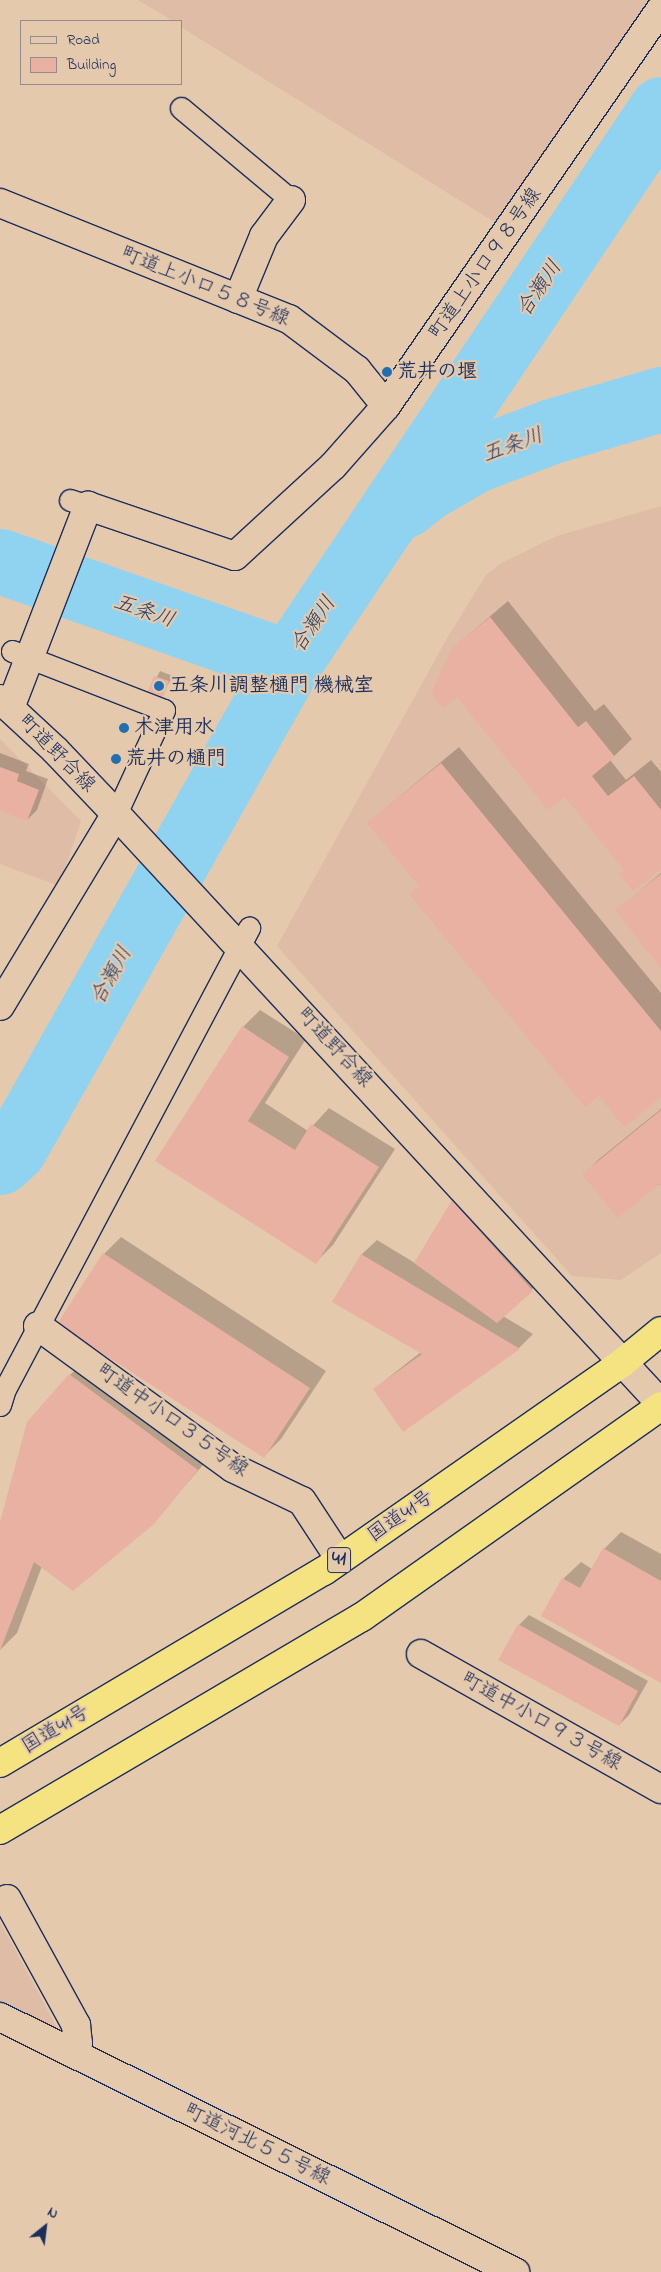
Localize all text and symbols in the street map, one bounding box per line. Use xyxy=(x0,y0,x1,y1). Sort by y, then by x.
legend xyxy=(20,20,182,85)
text: Road xyxy=(67,29,100,51)
text: Building xyxy=(67,54,116,76)
street label: 町道上小口９８号線 xyxy=(425,183,547,345)
street label: 町道上小口５８号線 xyxy=(117,242,293,332)
water label: 合瀬川 xyxy=(512,256,568,322)
place label: 荒井の堰 xyxy=(397,360,477,384)
marker: 荒井の堰 xyxy=(381,366,393,378)
water label: 五条川 xyxy=(479,423,547,469)
water label: 五条川 xyxy=(110,590,178,634)
water label: 合瀬川 xyxy=(286,592,342,658)
place label: 五条川調整樋門 機械室 xyxy=(169,674,374,698)
marker: 五条川調整樋門 機械室 xyxy=(153,680,165,692)
street label: 町道野合線 xyxy=(12,710,100,798)
place label: 木津用水 xyxy=(134,716,214,740)
marker: 木津用水 xyxy=(118,722,130,734)
place label: 荒井の樋門 xyxy=(126,747,226,771)
marker: 荒井の樋門 xyxy=(110,753,122,765)
water label: 合瀬川 xyxy=(86,942,138,1010)
street label: 町道野合線 xyxy=(291,1003,377,1093)
street label: 町道中小口３５号線 xyxy=(91,1360,253,1482)
street label: 国道41号 xyxy=(364,1486,438,1548)
road number: 41 xyxy=(326,1544,352,1576)
street label: 町道中小口９３号線 xyxy=(456,1668,626,1776)
street label: 国道41号 xyxy=(18,1701,94,1759)
street label: 町道河北５５号線 xyxy=(180,2099,334,2191)
north arrow xyxy=(20,2202,70,2252)
text: N xyxy=(43,2202,62,2225)

